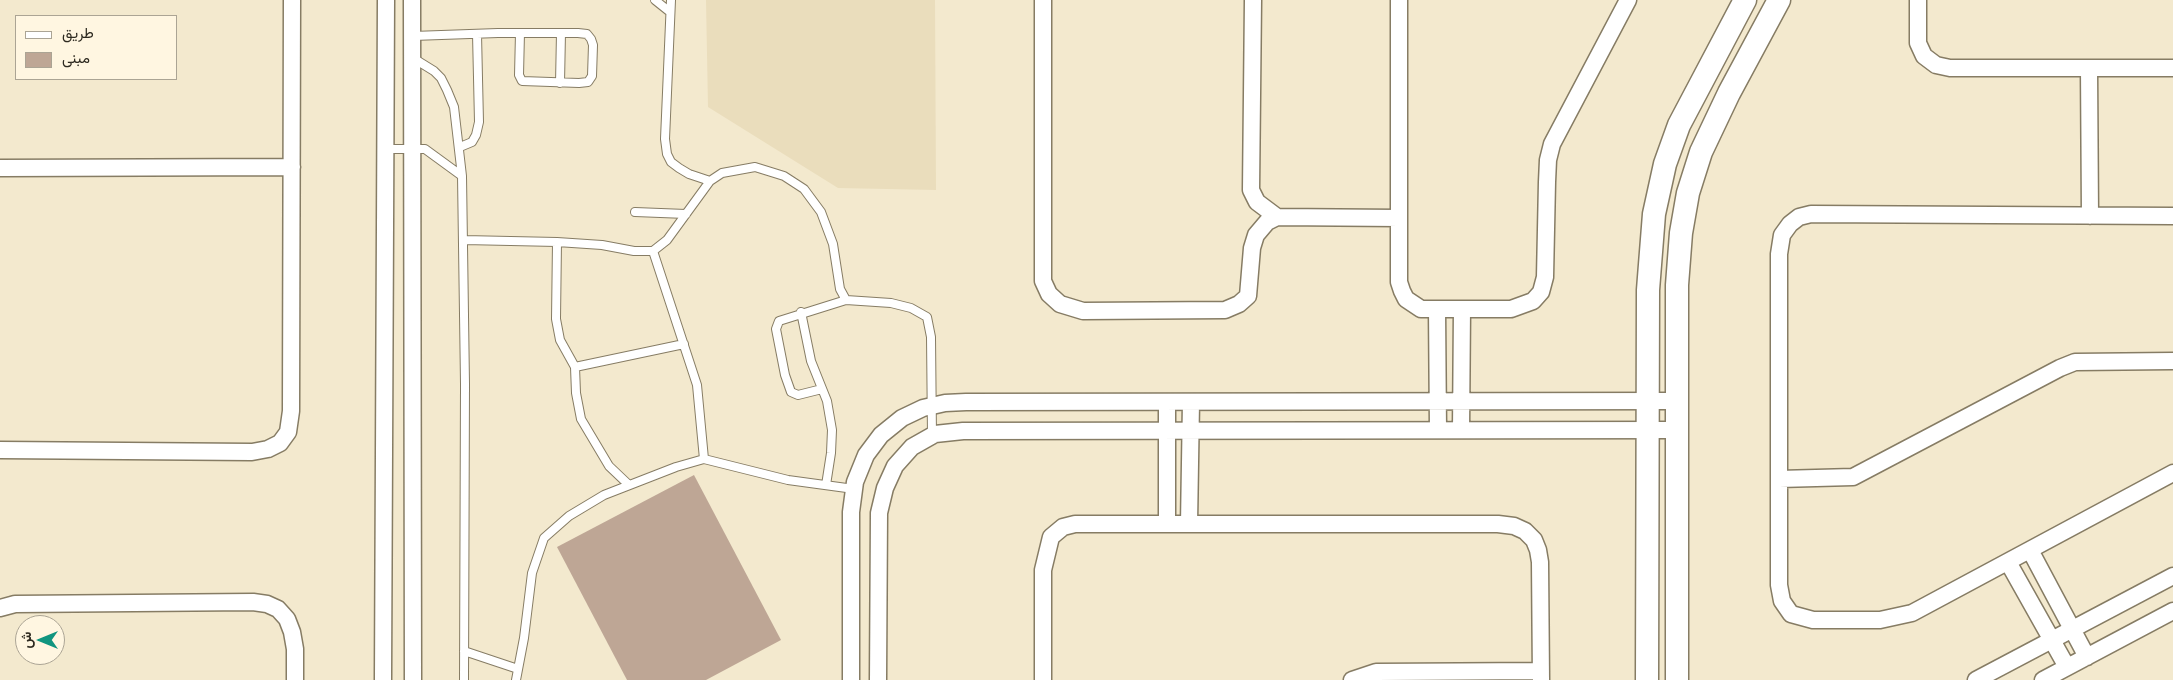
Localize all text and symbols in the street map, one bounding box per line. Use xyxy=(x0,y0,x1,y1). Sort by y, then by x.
legend xyxy=(15,15,178,80)
text: طريق xyxy=(62,24,94,41)
text: مبنى xyxy=(62,49,90,66)
north arrow xyxy=(15,615,65,665)
text: ش xyxy=(18,632,34,648)

